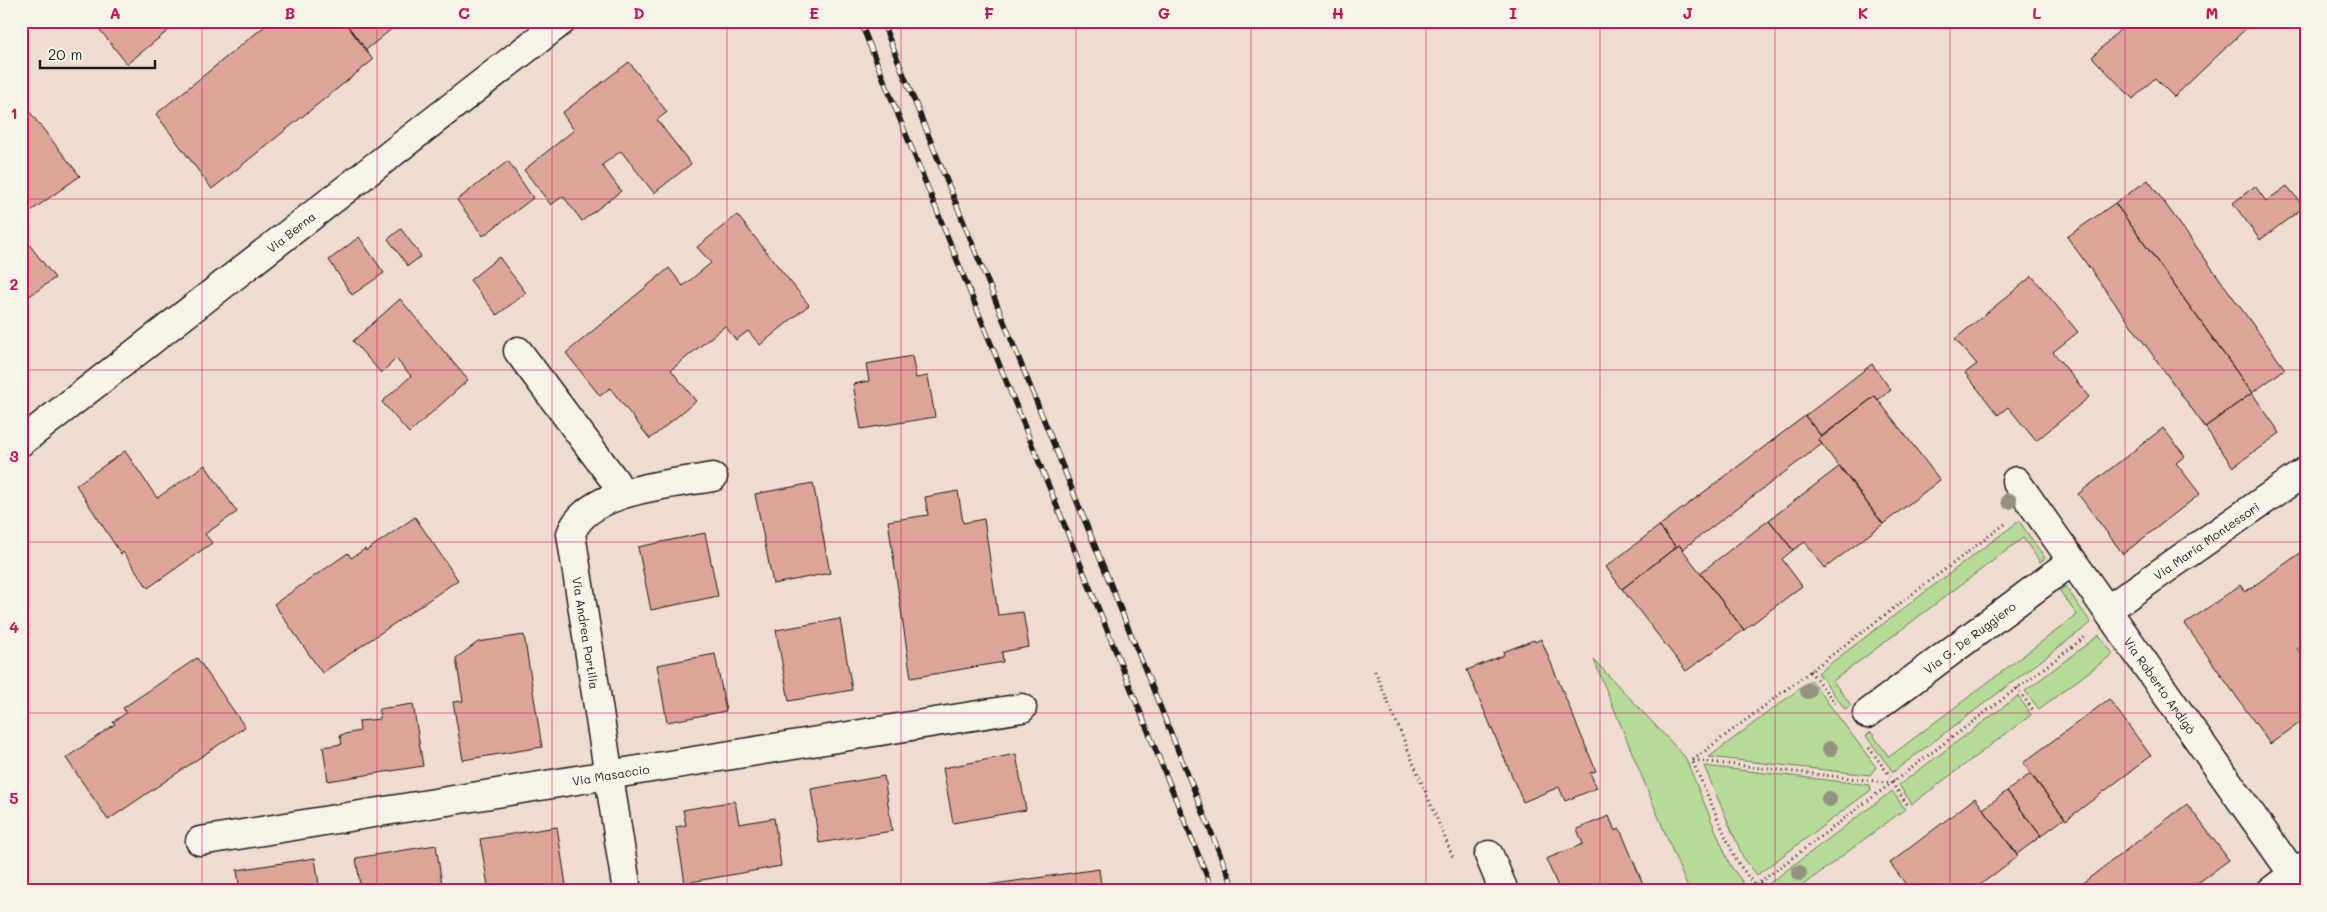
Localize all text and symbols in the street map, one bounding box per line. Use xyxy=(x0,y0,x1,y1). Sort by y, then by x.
text: A xyxy=(109,2,121,23)
text: B xyxy=(285,2,295,23)
text: C xyxy=(458,2,470,23)
text: D xyxy=(633,2,645,23)
text: E xyxy=(809,2,819,23)
text: F xyxy=(984,2,994,23)
text: G xyxy=(1158,2,1170,23)
text: H xyxy=(1332,2,1344,23)
text: I xyxy=(1509,2,1517,23)
text: J xyxy=(1683,2,1693,23)
text: K xyxy=(1858,2,1868,23)
text: L xyxy=(2032,2,2042,23)
text: M xyxy=(2206,2,2218,23)
scale bar xyxy=(40,38,155,70)
text: 20 m xyxy=(48,44,82,64)
text: 1 xyxy=(10,102,18,123)
street label: Via Berna xyxy=(263,208,319,256)
text: 2 xyxy=(10,273,19,294)
text: 3 xyxy=(9,445,19,466)
street label: Via Maria Montessori xyxy=(2150,498,2262,583)
street label: Via Andrea Portilia xyxy=(569,576,603,690)
street label: Via G. De Ruggiero xyxy=(1920,598,2019,677)
text: 4 xyxy=(9,616,19,637)
street label: Via Roberto Ardigò xyxy=(2120,634,2200,737)
street label: Via Masaccio xyxy=(571,760,650,789)
text: 5 xyxy=(9,787,19,808)

